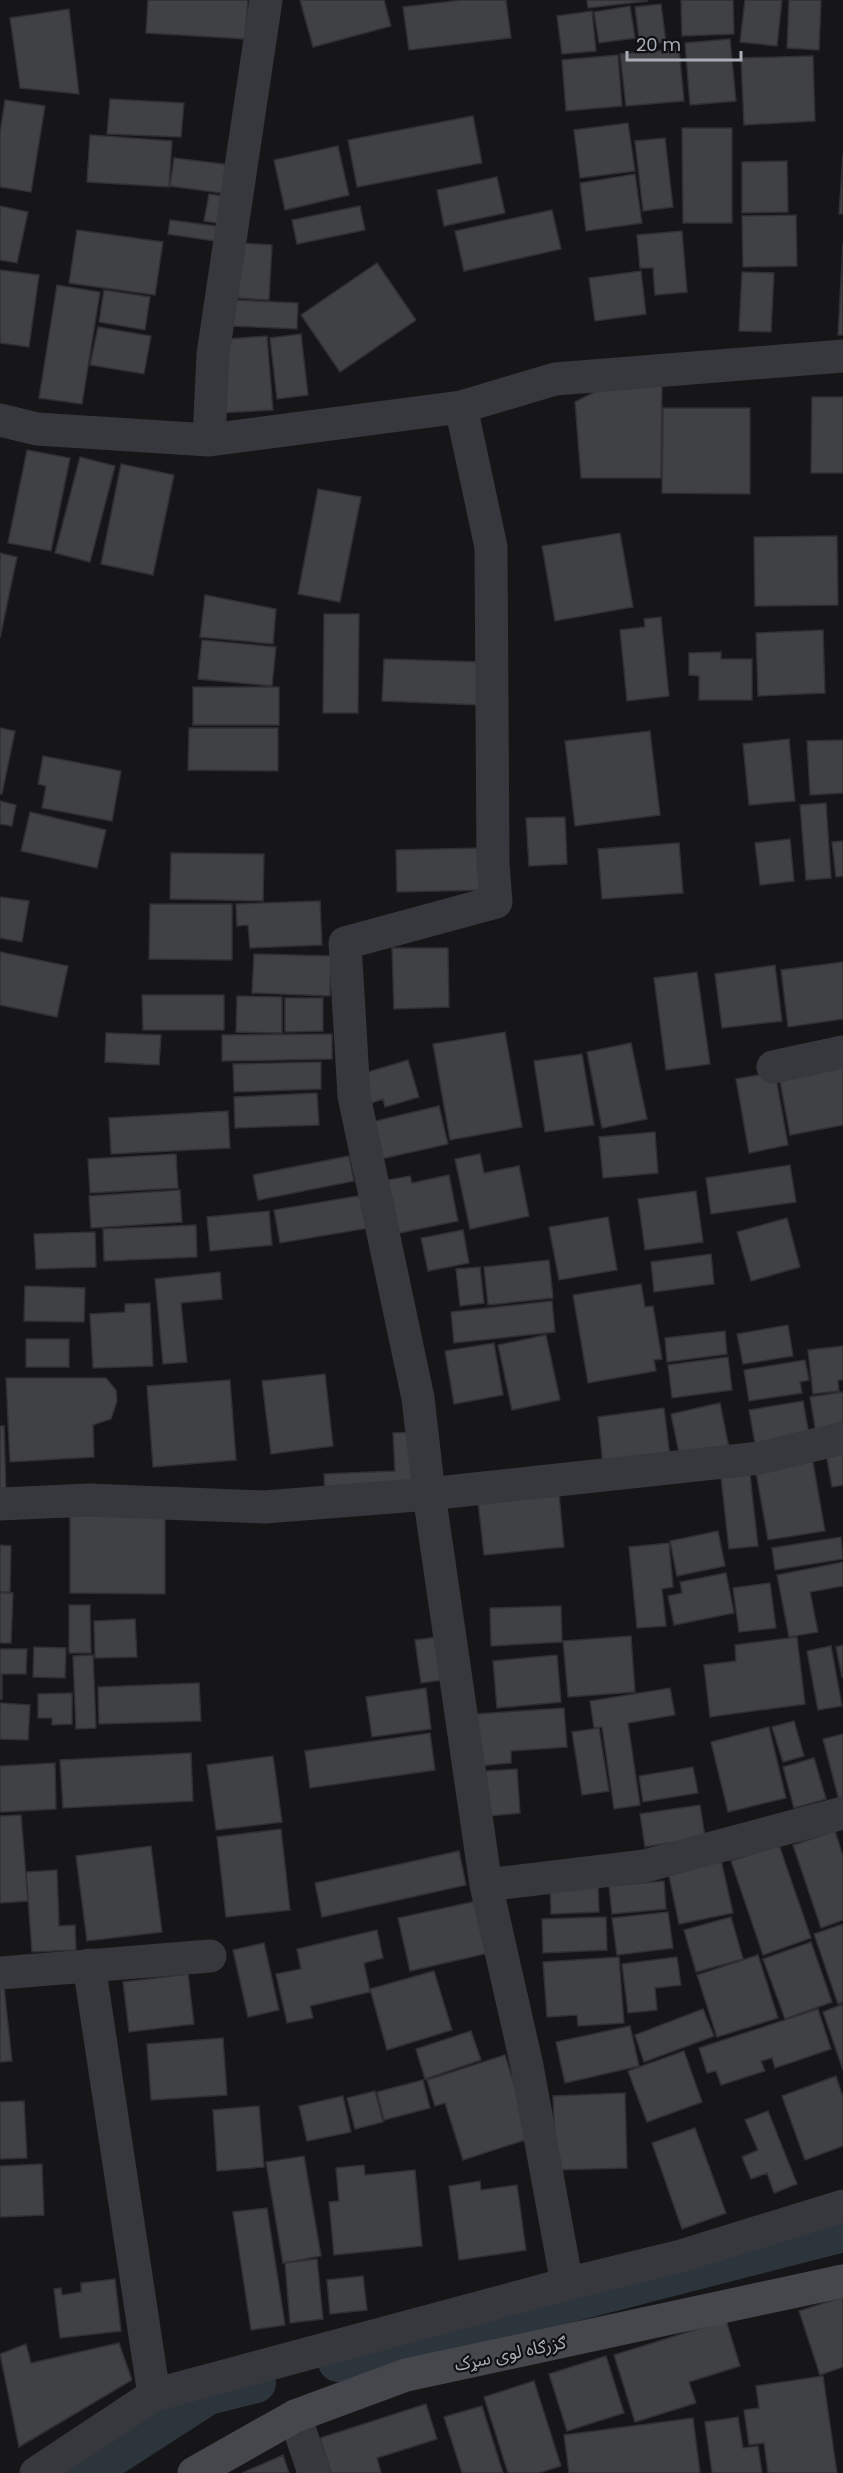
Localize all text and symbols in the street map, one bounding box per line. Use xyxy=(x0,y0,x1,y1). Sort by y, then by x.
scale bar xyxy=(627,24,741,62)
text: 20 m xyxy=(636,32,681,57)
street label: ګزرګاه لوی سړک xyxy=(452,2329,569,2377)

